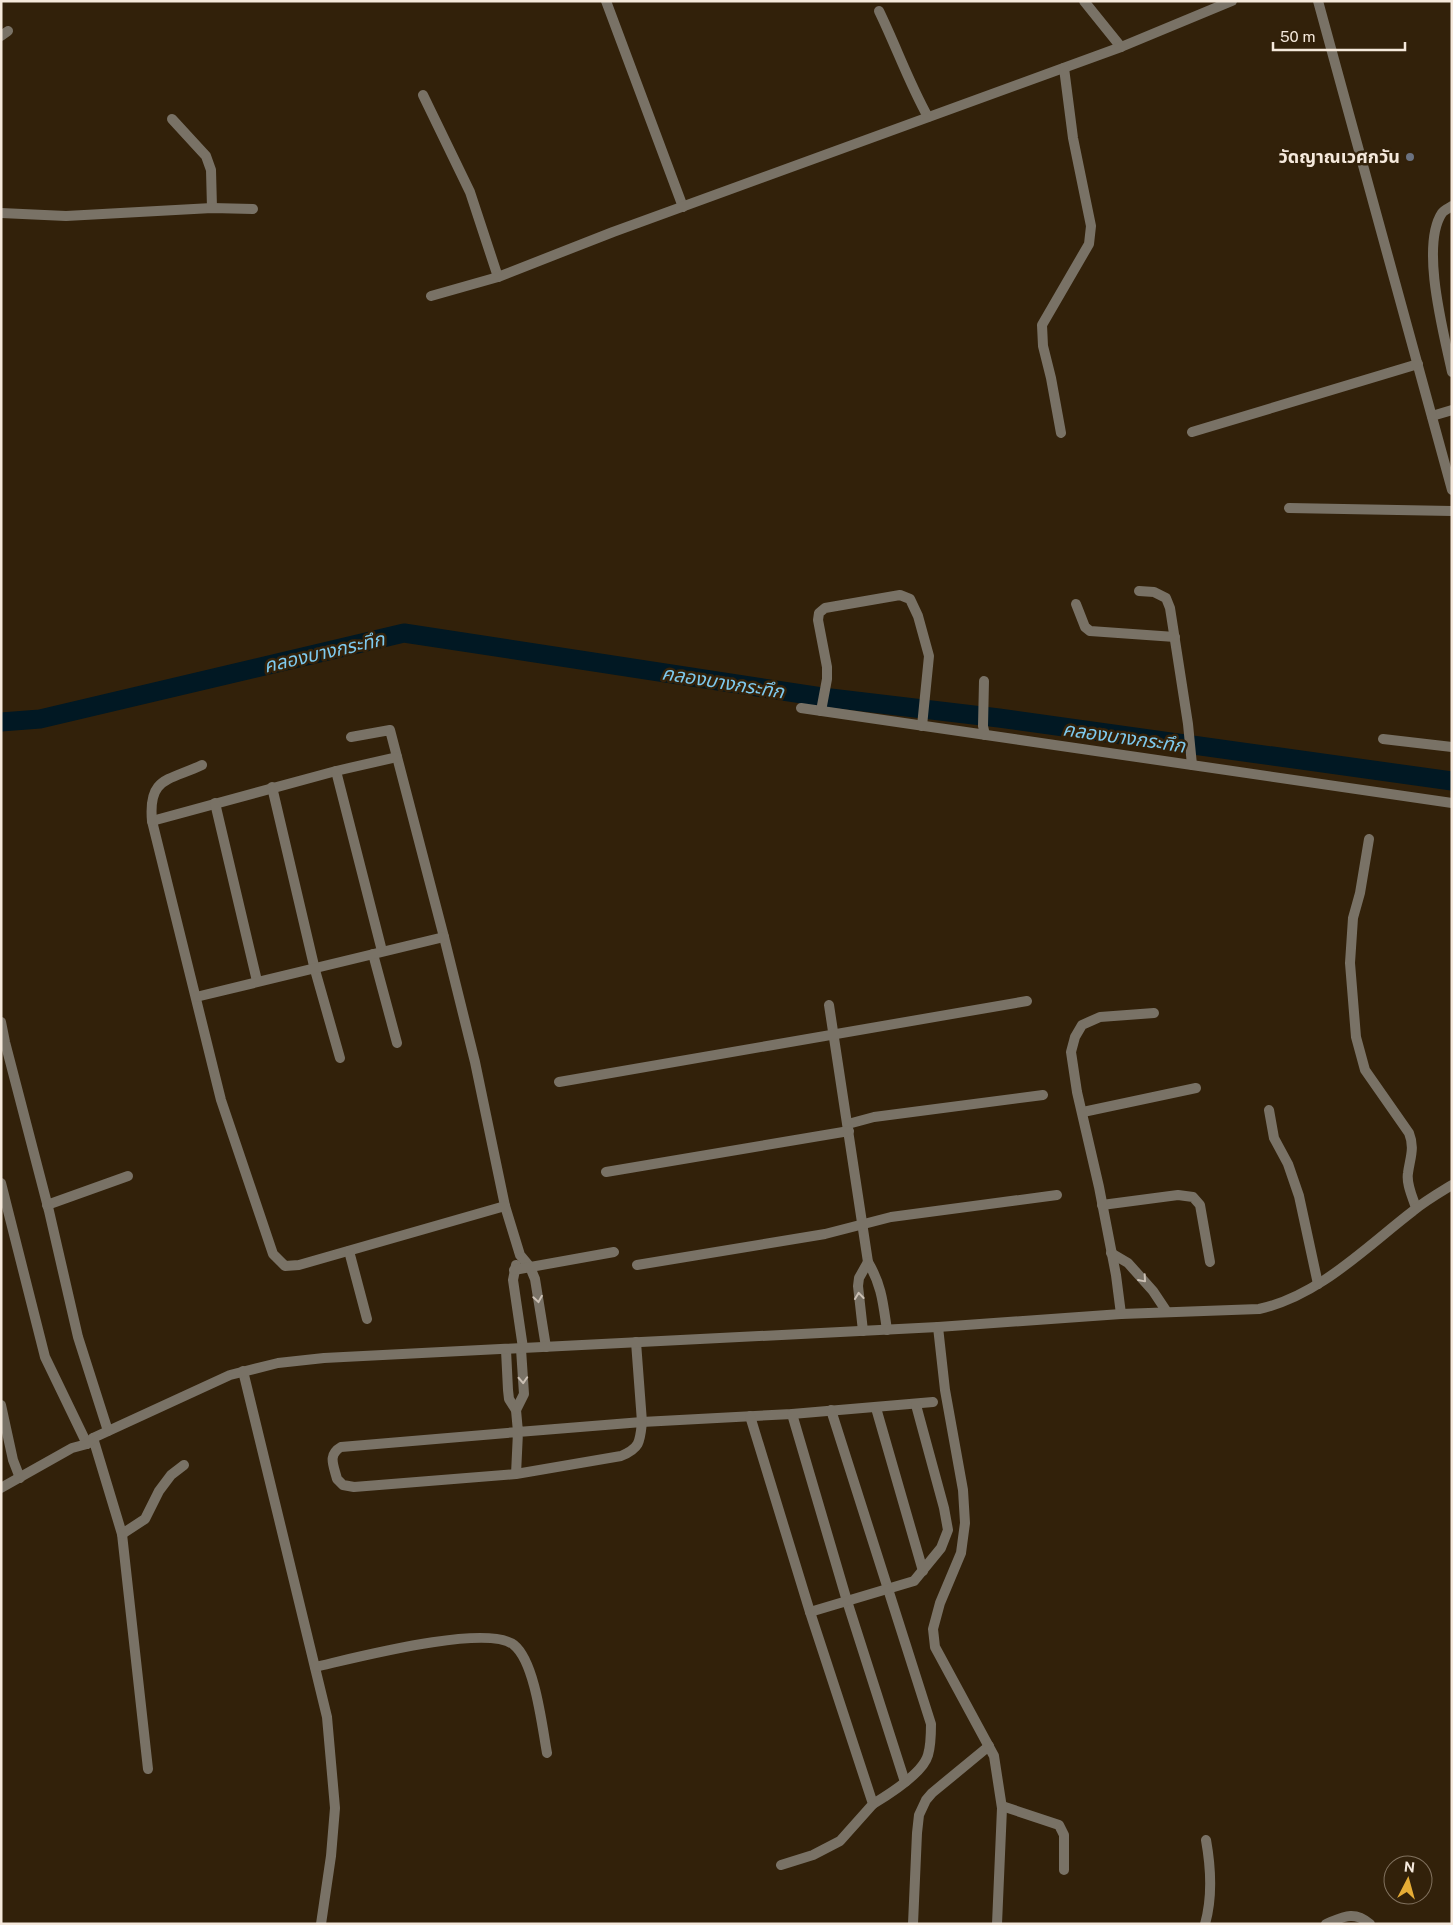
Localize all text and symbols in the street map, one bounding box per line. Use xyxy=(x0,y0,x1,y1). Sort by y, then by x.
scale bar xyxy=(1273,20,1406,52)
text: 50 m xyxy=(1280,28,1315,45)
place label: วัดญาณเวศกวัน xyxy=(1278,146,1400,167)
marker: วัดญาณเวศกวัน xyxy=(1404,151,1416,163)
water label: คลองบางกระทึก xyxy=(262,627,387,677)
water label: คลองบางกระทึก xyxy=(660,662,786,703)
water label: คลองบางกระทึก xyxy=(1062,718,1187,757)
one-way arrow xyxy=(1137,1274,1146,1283)
one-way arrow xyxy=(854,1291,865,1299)
one-way arrow xyxy=(533,1294,543,1303)
one-way arrow xyxy=(517,1376,528,1384)
north arrow xyxy=(1383,1855,1433,1905)
text: N xyxy=(1403,1859,1416,1876)

